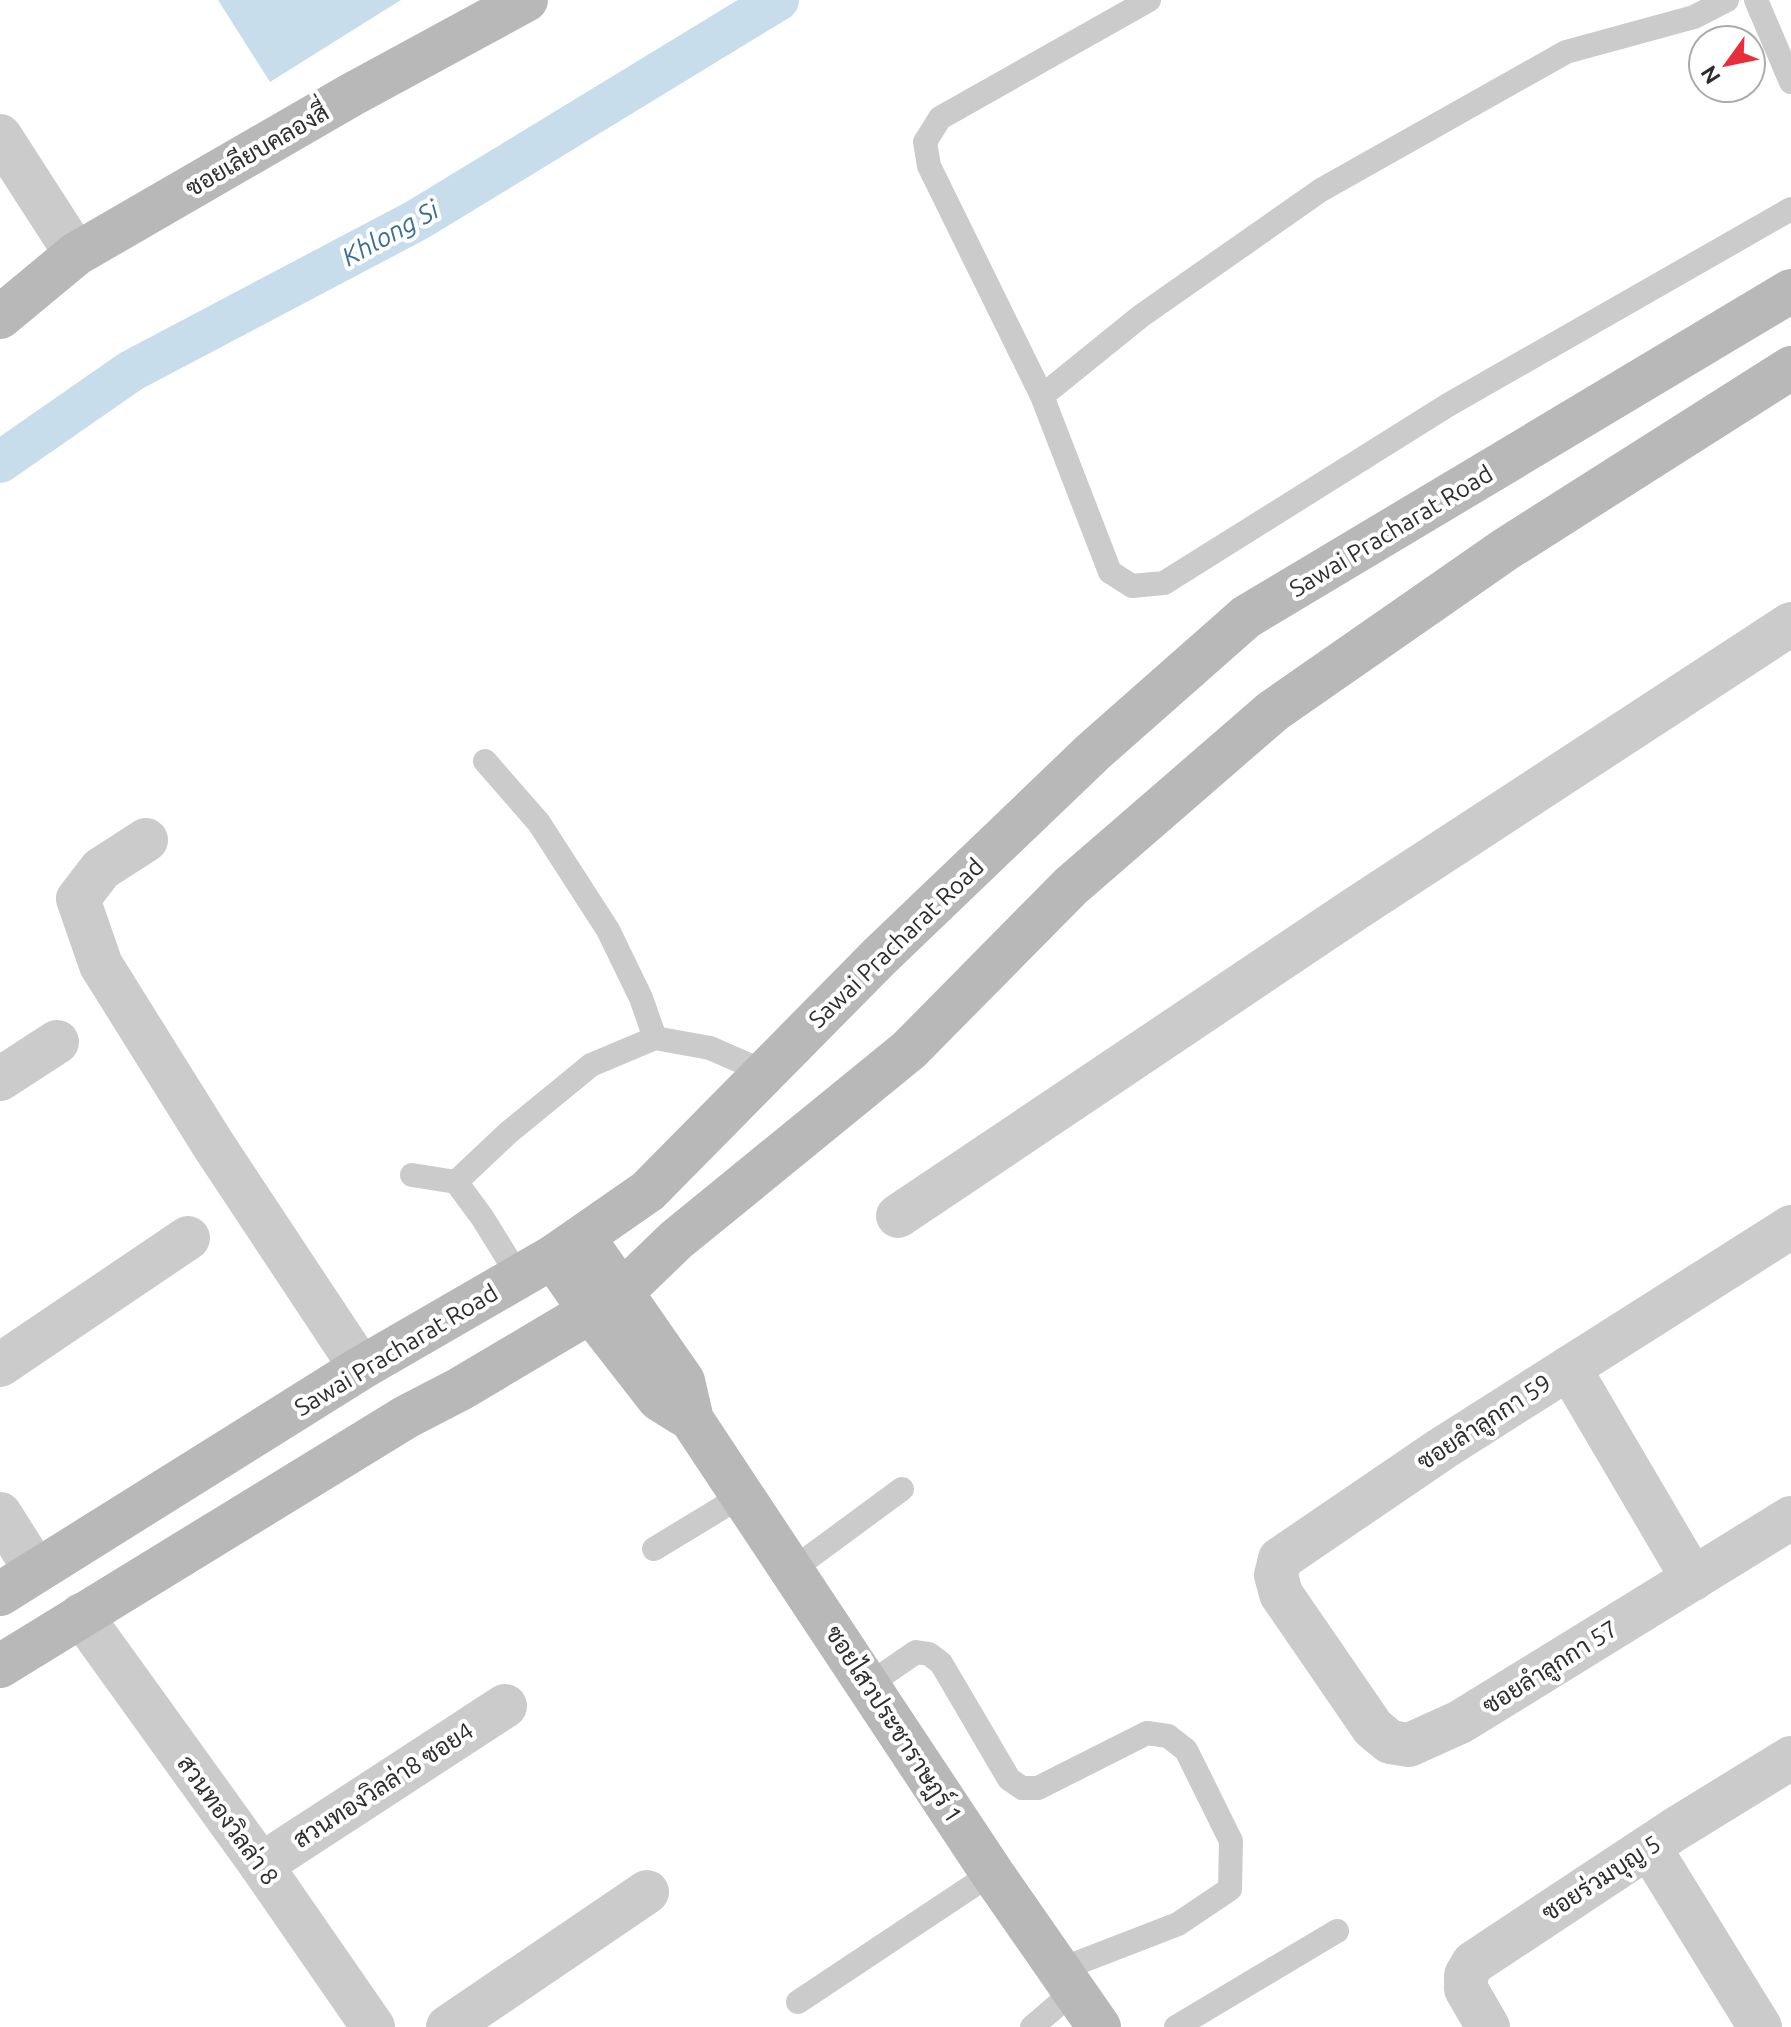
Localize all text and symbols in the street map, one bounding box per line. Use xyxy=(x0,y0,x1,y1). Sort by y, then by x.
north arrow xyxy=(1687,24,1767,104)
text: N xyxy=(1695,61,1725,89)
street label: ซอยเลียบคลองสี่ xyxy=(177,92,333,202)
water label: Khlong Si xyxy=(337,194,445,271)
street label: Sawai Pracharat Road xyxy=(1285,460,1497,602)
street label: Sawai Pracharat Road xyxy=(803,853,989,1033)
street label: Sawai Pracharat Road xyxy=(290,1279,502,1421)
street label: ซอยลำลูกกา 59 xyxy=(1412,1369,1558,1479)
street label: ซอยลำลูกกา 57 xyxy=(1478,1615,1625,1723)
street label: ซอยไสวประชาราษฎร์ 1 xyxy=(818,1619,969,1829)
street label: สวนทองวิลล่า8 ซอย4 xyxy=(288,1717,478,1853)
street label: สวนทองวิลล่า 8 xyxy=(172,1750,284,1890)
street label: ซอยร่วมบุญ 5 xyxy=(1537,1830,1667,1929)

